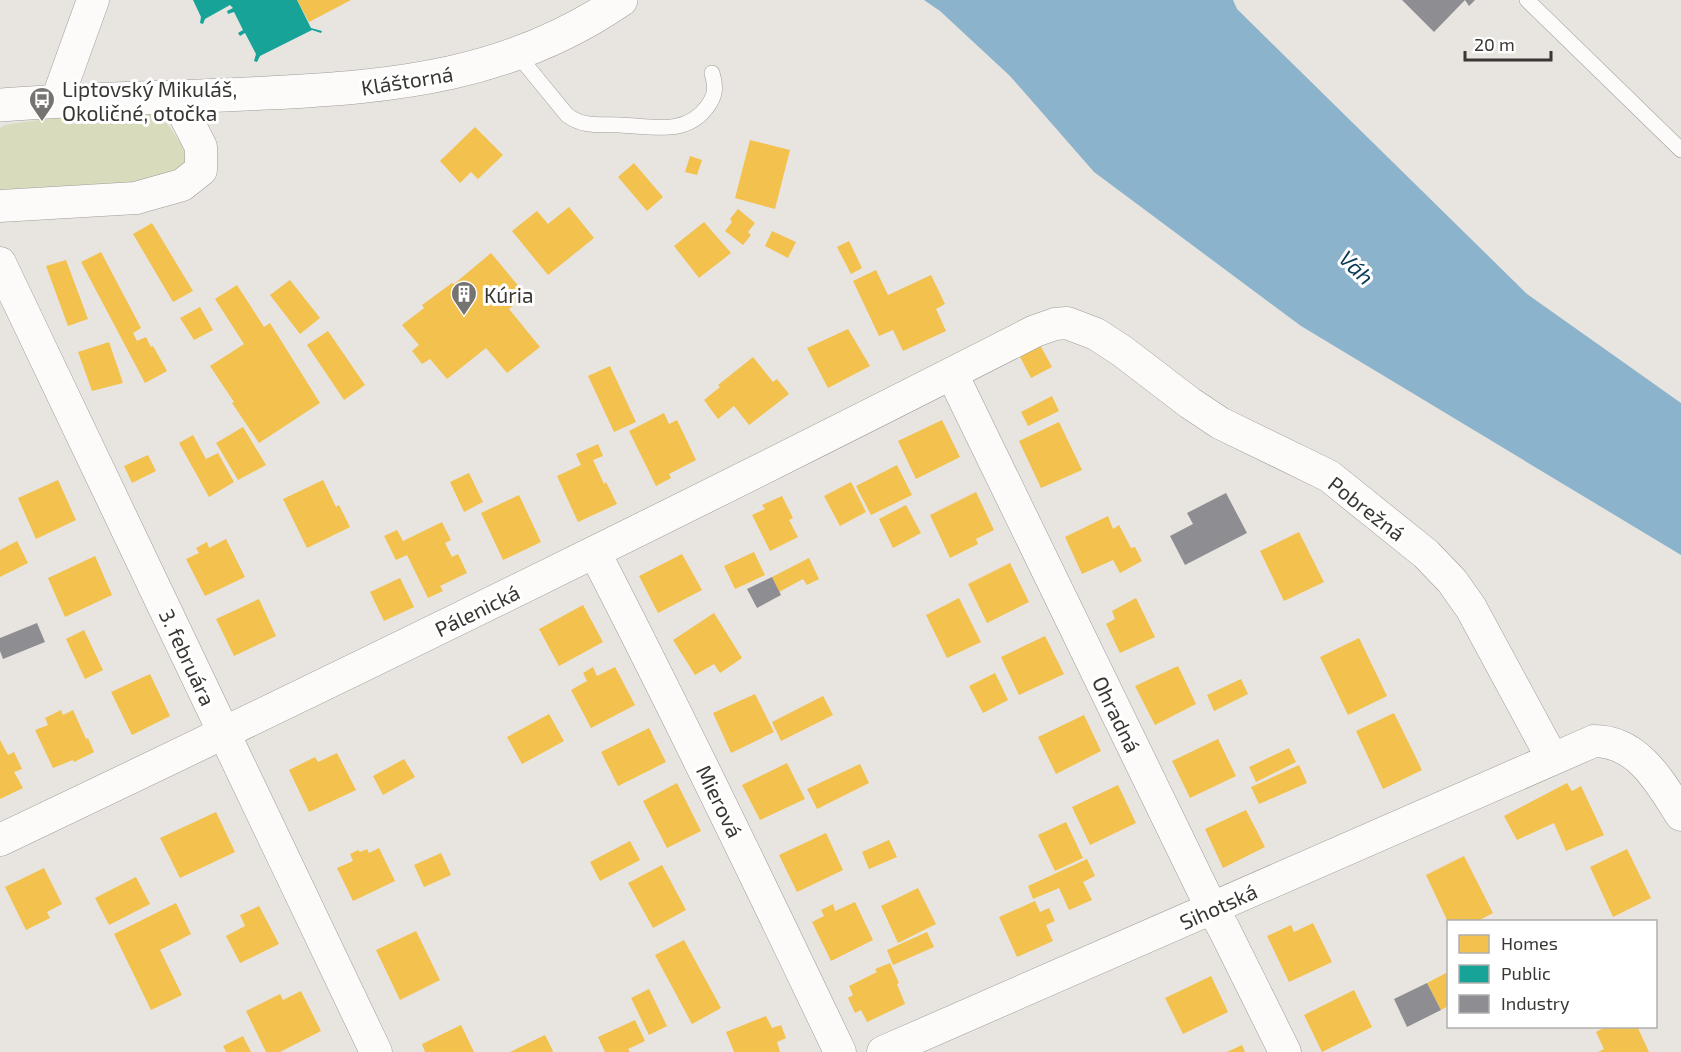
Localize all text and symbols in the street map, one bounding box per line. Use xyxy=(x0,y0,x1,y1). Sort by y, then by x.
scale bar xyxy=(1465,24,1550,62)
text: 20 m xyxy=(1474,33,1515,55)
street label: Kláštorná xyxy=(359,60,455,100)
place label: Liptovský Mikuláš, Okoličné, otočka xyxy=(62,76,237,125)
bus stop icon: Liptovský Mikuláš, Okoličné, otočka xyxy=(27,85,57,123)
water label: Váh xyxy=(1334,244,1380,290)
building icon: Kúria xyxy=(449,279,479,317)
place label: Kúria xyxy=(484,282,533,307)
street label: Pobrežná xyxy=(1324,470,1410,546)
street label: Pálenická xyxy=(431,579,523,641)
street label: 3. februára xyxy=(155,605,221,709)
street label: Ohradná xyxy=(1088,672,1146,756)
street label: Mierová xyxy=(692,761,748,841)
street label: Sihotská xyxy=(1175,878,1261,934)
legend xyxy=(1447,920,1657,1028)
text: Homes xyxy=(1501,932,1558,954)
text: Public xyxy=(1501,962,1551,984)
text: Industry xyxy=(1501,992,1570,1014)

